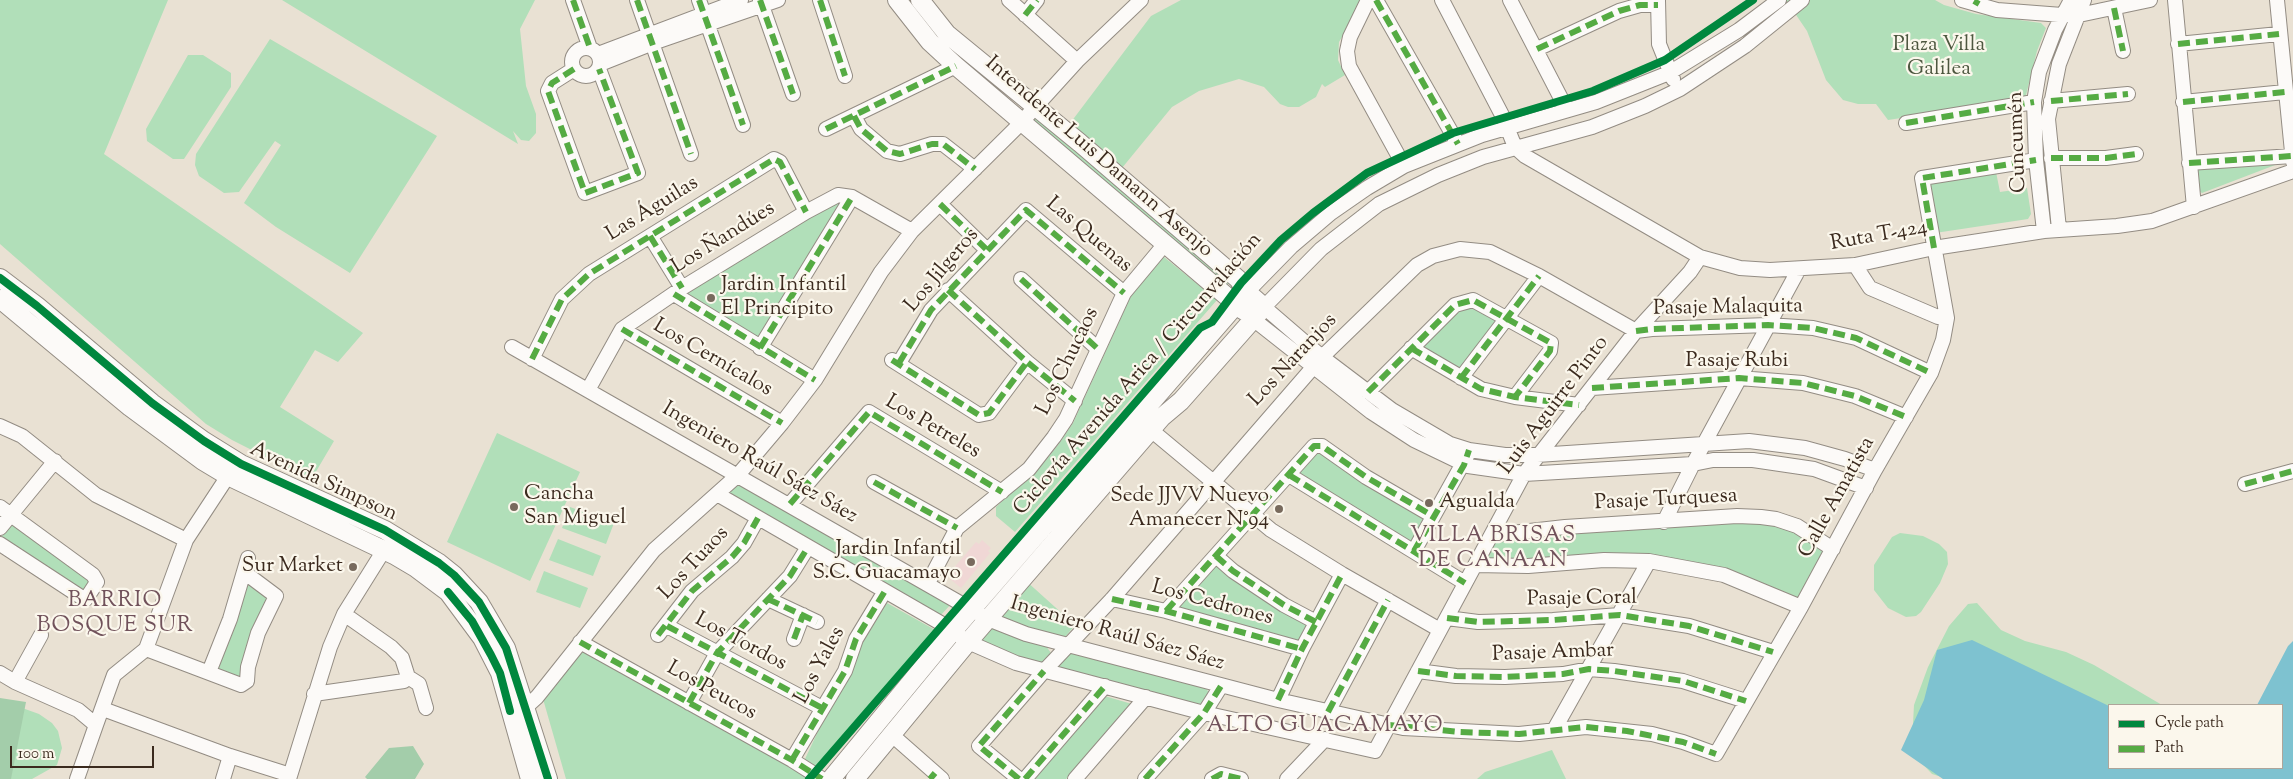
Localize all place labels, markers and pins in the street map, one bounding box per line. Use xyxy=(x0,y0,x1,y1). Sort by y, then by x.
place label: Jardin Infantil El Principito xyxy=(721,273,846,323)
marker: Jardin Infantil El Principito xyxy=(705,292,717,304)
place label: Cancha San Miguel xyxy=(524,482,626,532)
place label: Sede JJVV Nuevo Amanecer N°94 xyxy=(1110,484,1269,534)
place label: Agualda xyxy=(1439,490,1515,516)
marker: Agualda xyxy=(1423,497,1435,509)
marker: Cancha San Miguel xyxy=(508,501,520,513)
marker: Sede JJVV Nuevo Amanecer N°94 xyxy=(1273,503,1285,515)
place label: Jardin Infantil S.C. Guacamayo xyxy=(812,537,961,587)
place label: Sur Market xyxy=(242,554,343,580)
marker: Jardin Infantil S.C. Guacamayo xyxy=(965,556,977,568)
marker: Sur Market xyxy=(347,561,359,573)

